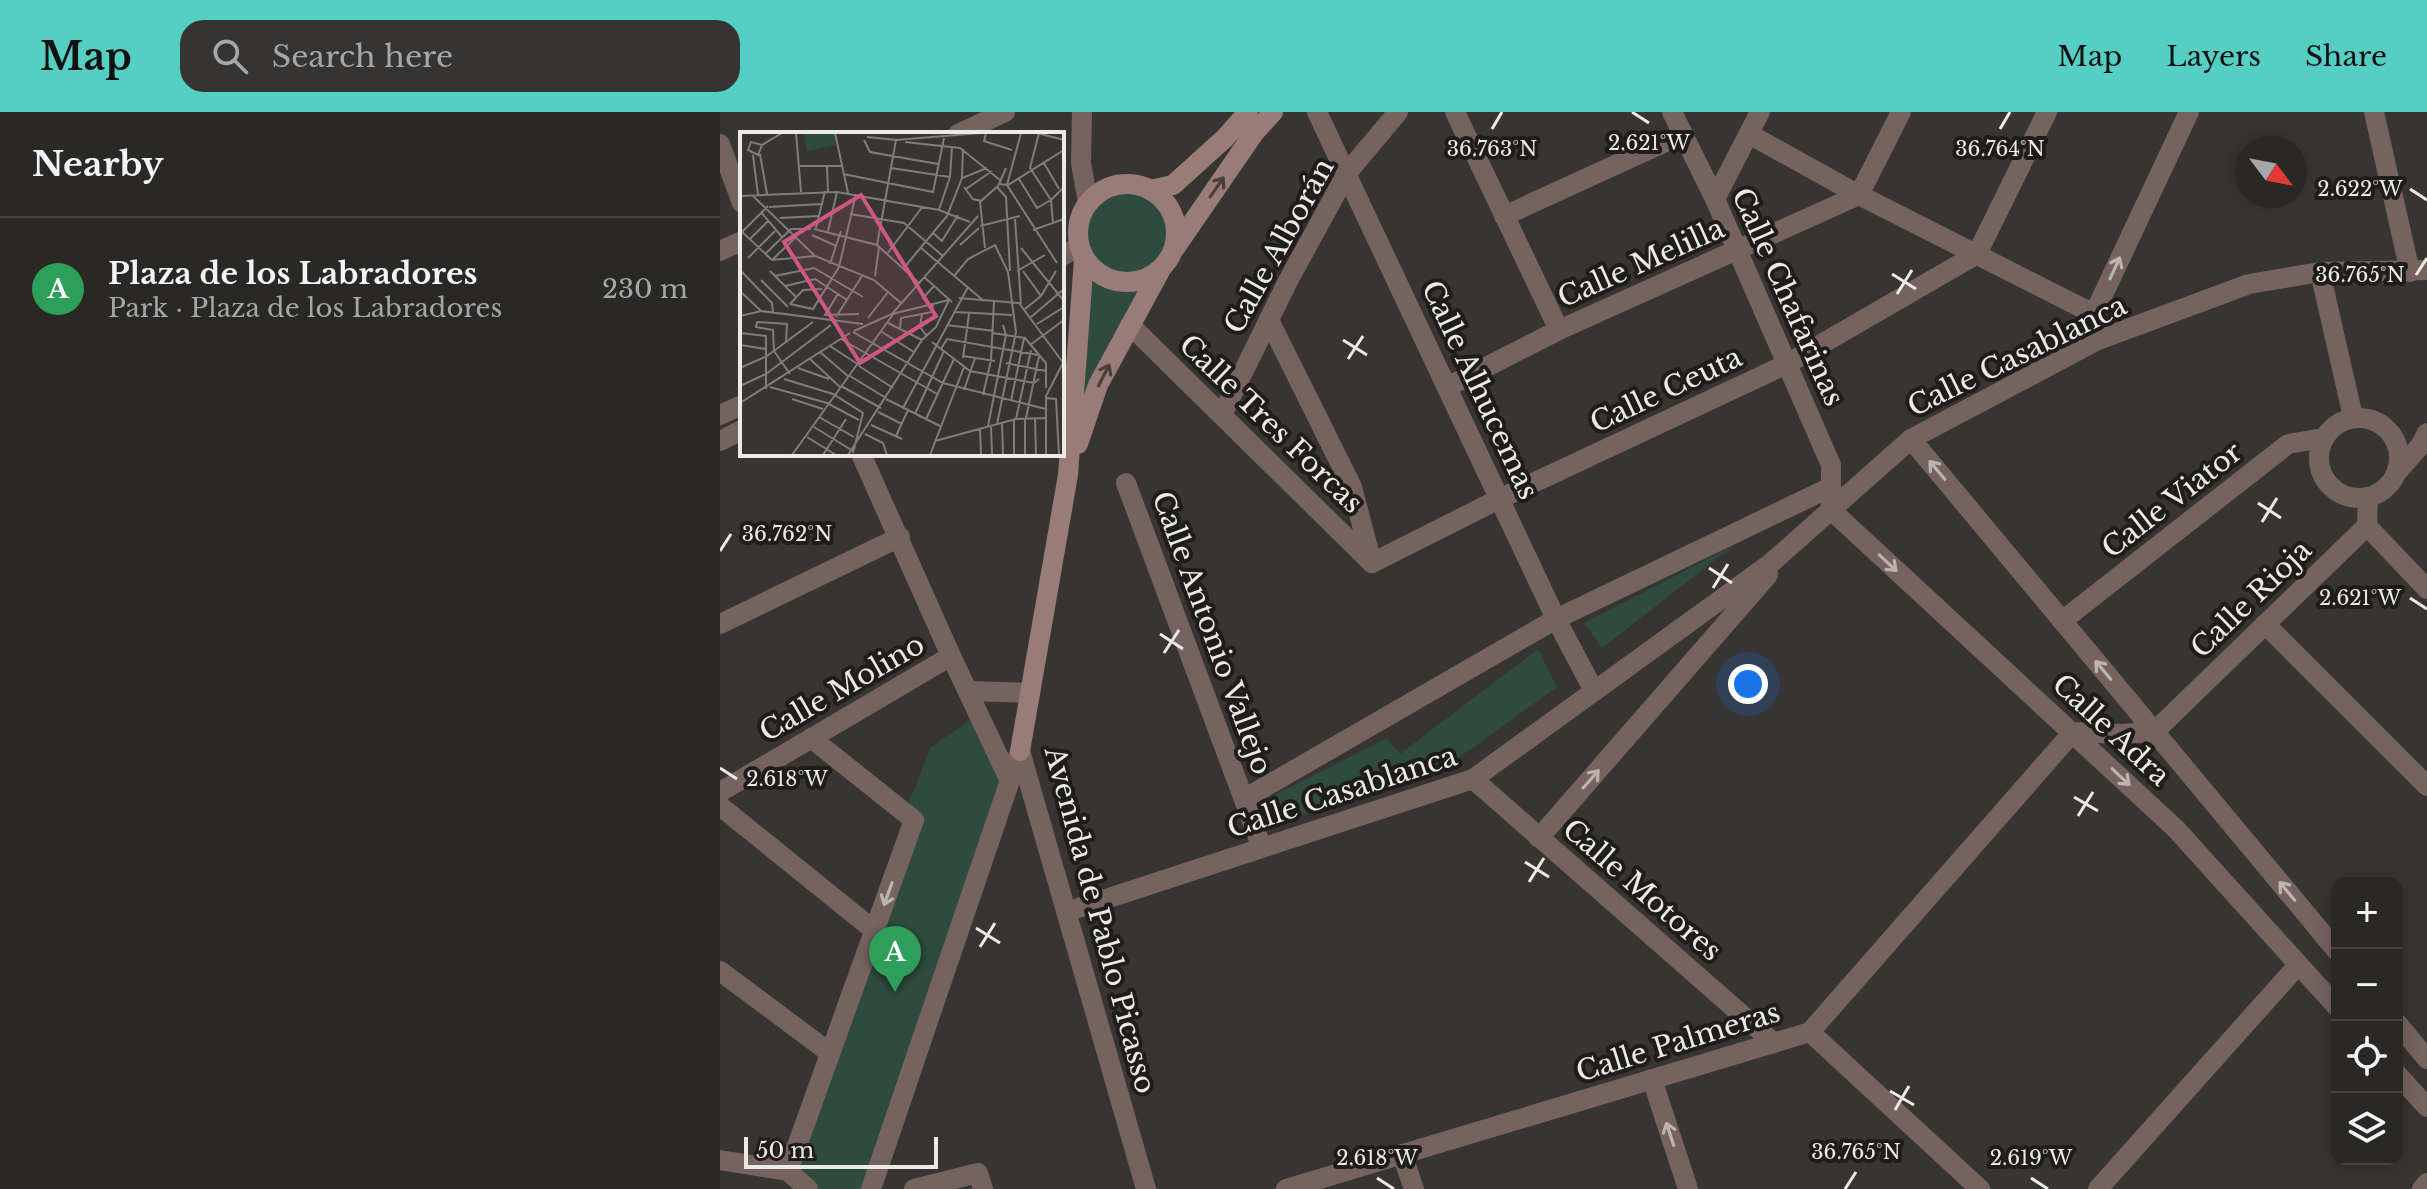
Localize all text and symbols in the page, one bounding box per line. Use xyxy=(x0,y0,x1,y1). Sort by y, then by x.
search box xyxy=(180,20,740,92)
text: Map xyxy=(40,33,132,80)
icon: search xyxy=(208,34,252,78)
text: Search here xyxy=(272,38,453,75)
text: Map xyxy=(2057,39,2122,74)
text: Layers xyxy=(2166,39,2261,74)
text: Share xyxy=(2305,39,2387,74)
text: 2.621°W xyxy=(1608,131,1690,155)
inset map xyxy=(740,132,1064,456)
north arrow xyxy=(2235,136,2307,208)
text: 36.763°N xyxy=(1447,137,1537,161)
text: 36.764°N xyxy=(1955,137,2045,161)
text: Nearby xyxy=(32,143,164,185)
street label: Calle Alborán xyxy=(1217,152,1341,340)
one-way arrow xyxy=(1209,177,1225,199)
text: 2.622°W xyxy=(2317,177,2403,201)
street label: Calle Chafarinas xyxy=(1724,183,1852,411)
street label: Calle Melilla xyxy=(1552,211,1730,315)
text: Plaza de los Labradores xyxy=(108,255,478,292)
one-way arrow xyxy=(2108,256,2123,280)
text: 36.765°N xyxy=(2315,263,2405,287)
text: A xyxy=(47,273,69,305)
text: 230 m xyxy=(602,273,688,305)
street label: Calle Alhucemas xyxy=(1414,275,1546,505)
street label: Calle Casablanca xyxy=(1902,288,2133,424)
text: Park · Plaza de los Labradores xyxy=(108,292,502,324)
street label: Calle Tres Forcas xyxy=(1172,327,1370,521)
street label: Calle Ceuta xyxy=(1584,339,1748,440)
one-way arrow xyxy=(1096,364,1112,387)
street label: Calle Viator xyxy=(2095,434,2250,566)
one-way arrow xyxy=(1928,460,1945,481)
street label: Calle Antonio Vallejo xyxy=(1144,487,1280,779)
text: 36.762°N xyxy=(742,522,832,546)
street label: Calle Rioja xyxy=(2183,533,2319,665)
one-way arrow xyxy=(1878,553,1898,572)
text: 2.621°W xyxy=(2319,586,2401,610)
street label: Calle Molino xyxy=(753,627,931,749)
one-way arrow xyxy=(2094,660,2112,681)
your location xyxy=(1728,664,1768,704)
street label: Calle Adra xyxy=(2045,667,2177,794)
street label: Calle Casablanca xyxy=(1223,738,1462,846)
street label: Avenida de Pablo Picasso xyxy=(1037,742,1163,1097)
text: 2.618°W xyxy=(746,767,828,791)
one-way arrow xyxy=(2110,767,2130,785)
one-way arrow xyxy=(1581,769,1599,790)
street label: Calle Motores xyxy=(1555,812,1729,968)
map controls xyxy=(2331,877,2403,1165)
button: + xyxy=(2331,877,2403,949)
one-way arrow xyxy=(880,881,894,905)
one-way arrow xyxy=(2278,881,2296,902)
pin: A xyxy=(869,926,921,992)
button: − xyxy=(2331,949,2403,1021)
street label: Calle Palmeras xyxy=(1572,994,1784,1090)
button: locate xyxy=(2331,1021,2403,1093)
button: layers xyxy=(2331,1093,2403,1165)
one-way arrow xyxy=(1662,1122,1677,1147)
scale bar xyxy=(744,1133,938,1169)
text: 50 m xyxy=(756,1137,814,1164)
text: 36.765°N xyxy=(1811,1140,1901,1164)
text: 2.618°W xyxy=(1336,1146,1418,1170)
text: 2.619°W xyxy=(1990,1146,2073,1170)

